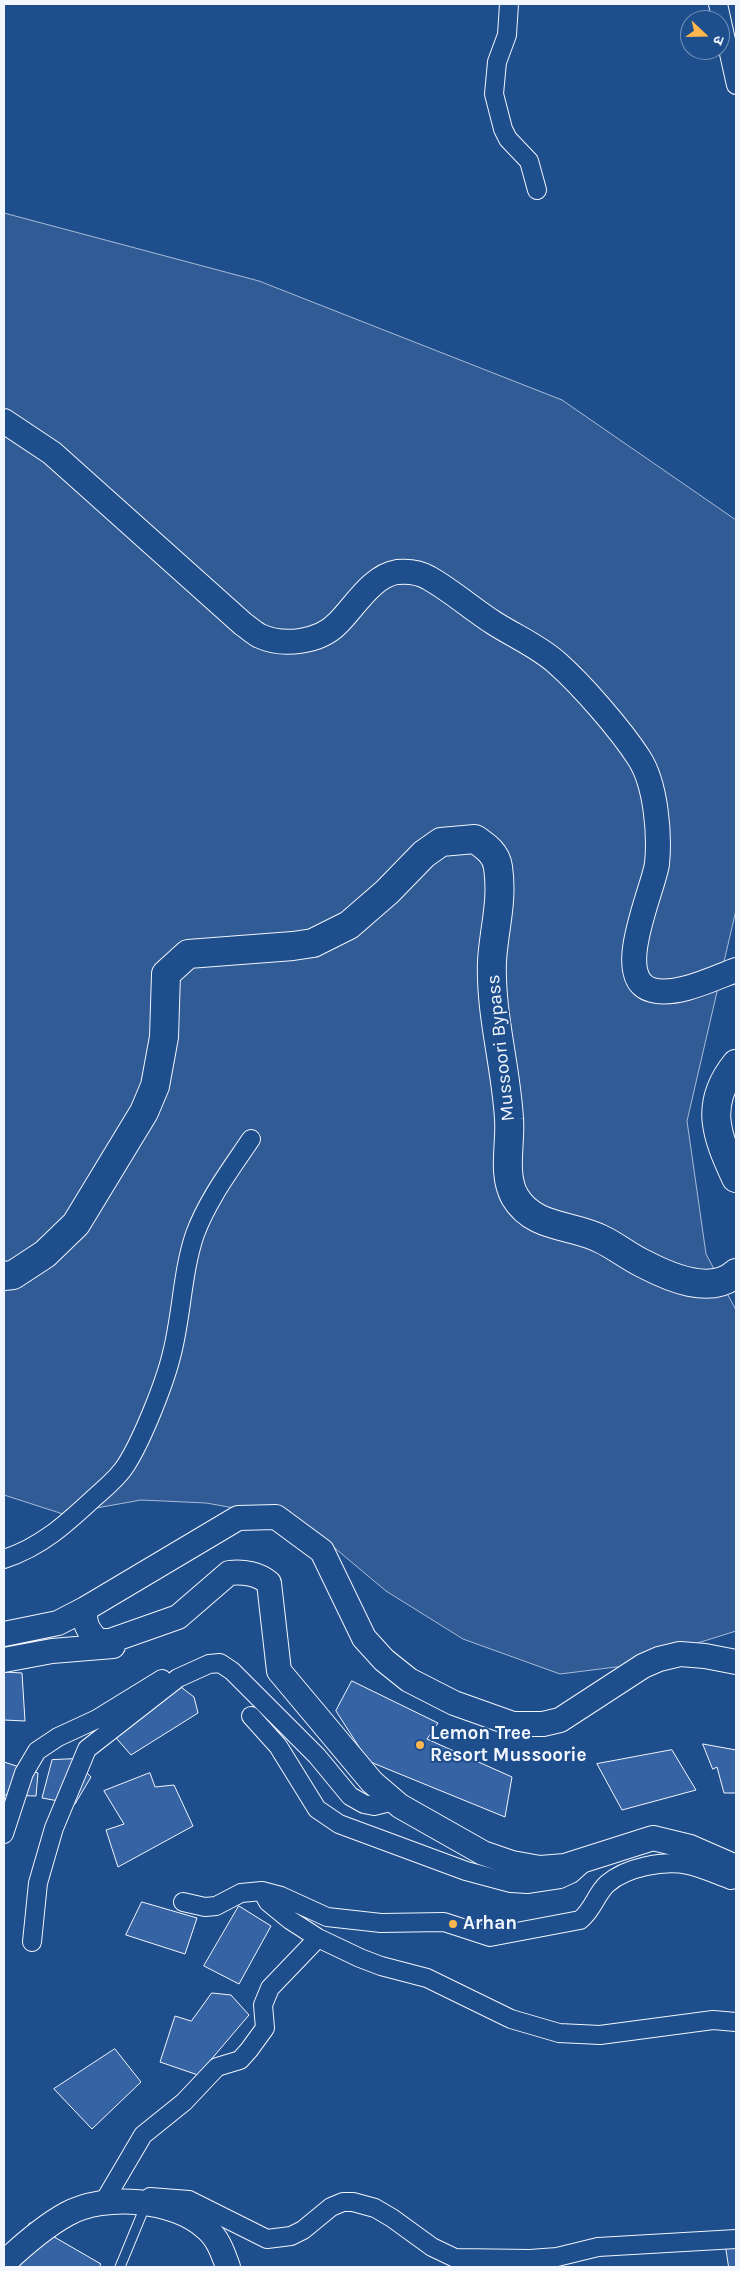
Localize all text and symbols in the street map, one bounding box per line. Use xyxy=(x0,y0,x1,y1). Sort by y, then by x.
north arrow xyxy=(680,10,730,60)
text: उ xyxy=(709,33,728,47)
street label: Mussoori Bypass xyxy=(482,973,520,1123)
place label: Lemon Tree Resort Mussoorie xyxy=(430,1723,587,1767)
marker: Lemon Tree Resort Mussoorie xyxy=(414,1739,426,1751)
place label: Arhan xyxy=(463,1913,517,1935)
marker: Arhan xyxy=(447,1918,459,1930)

